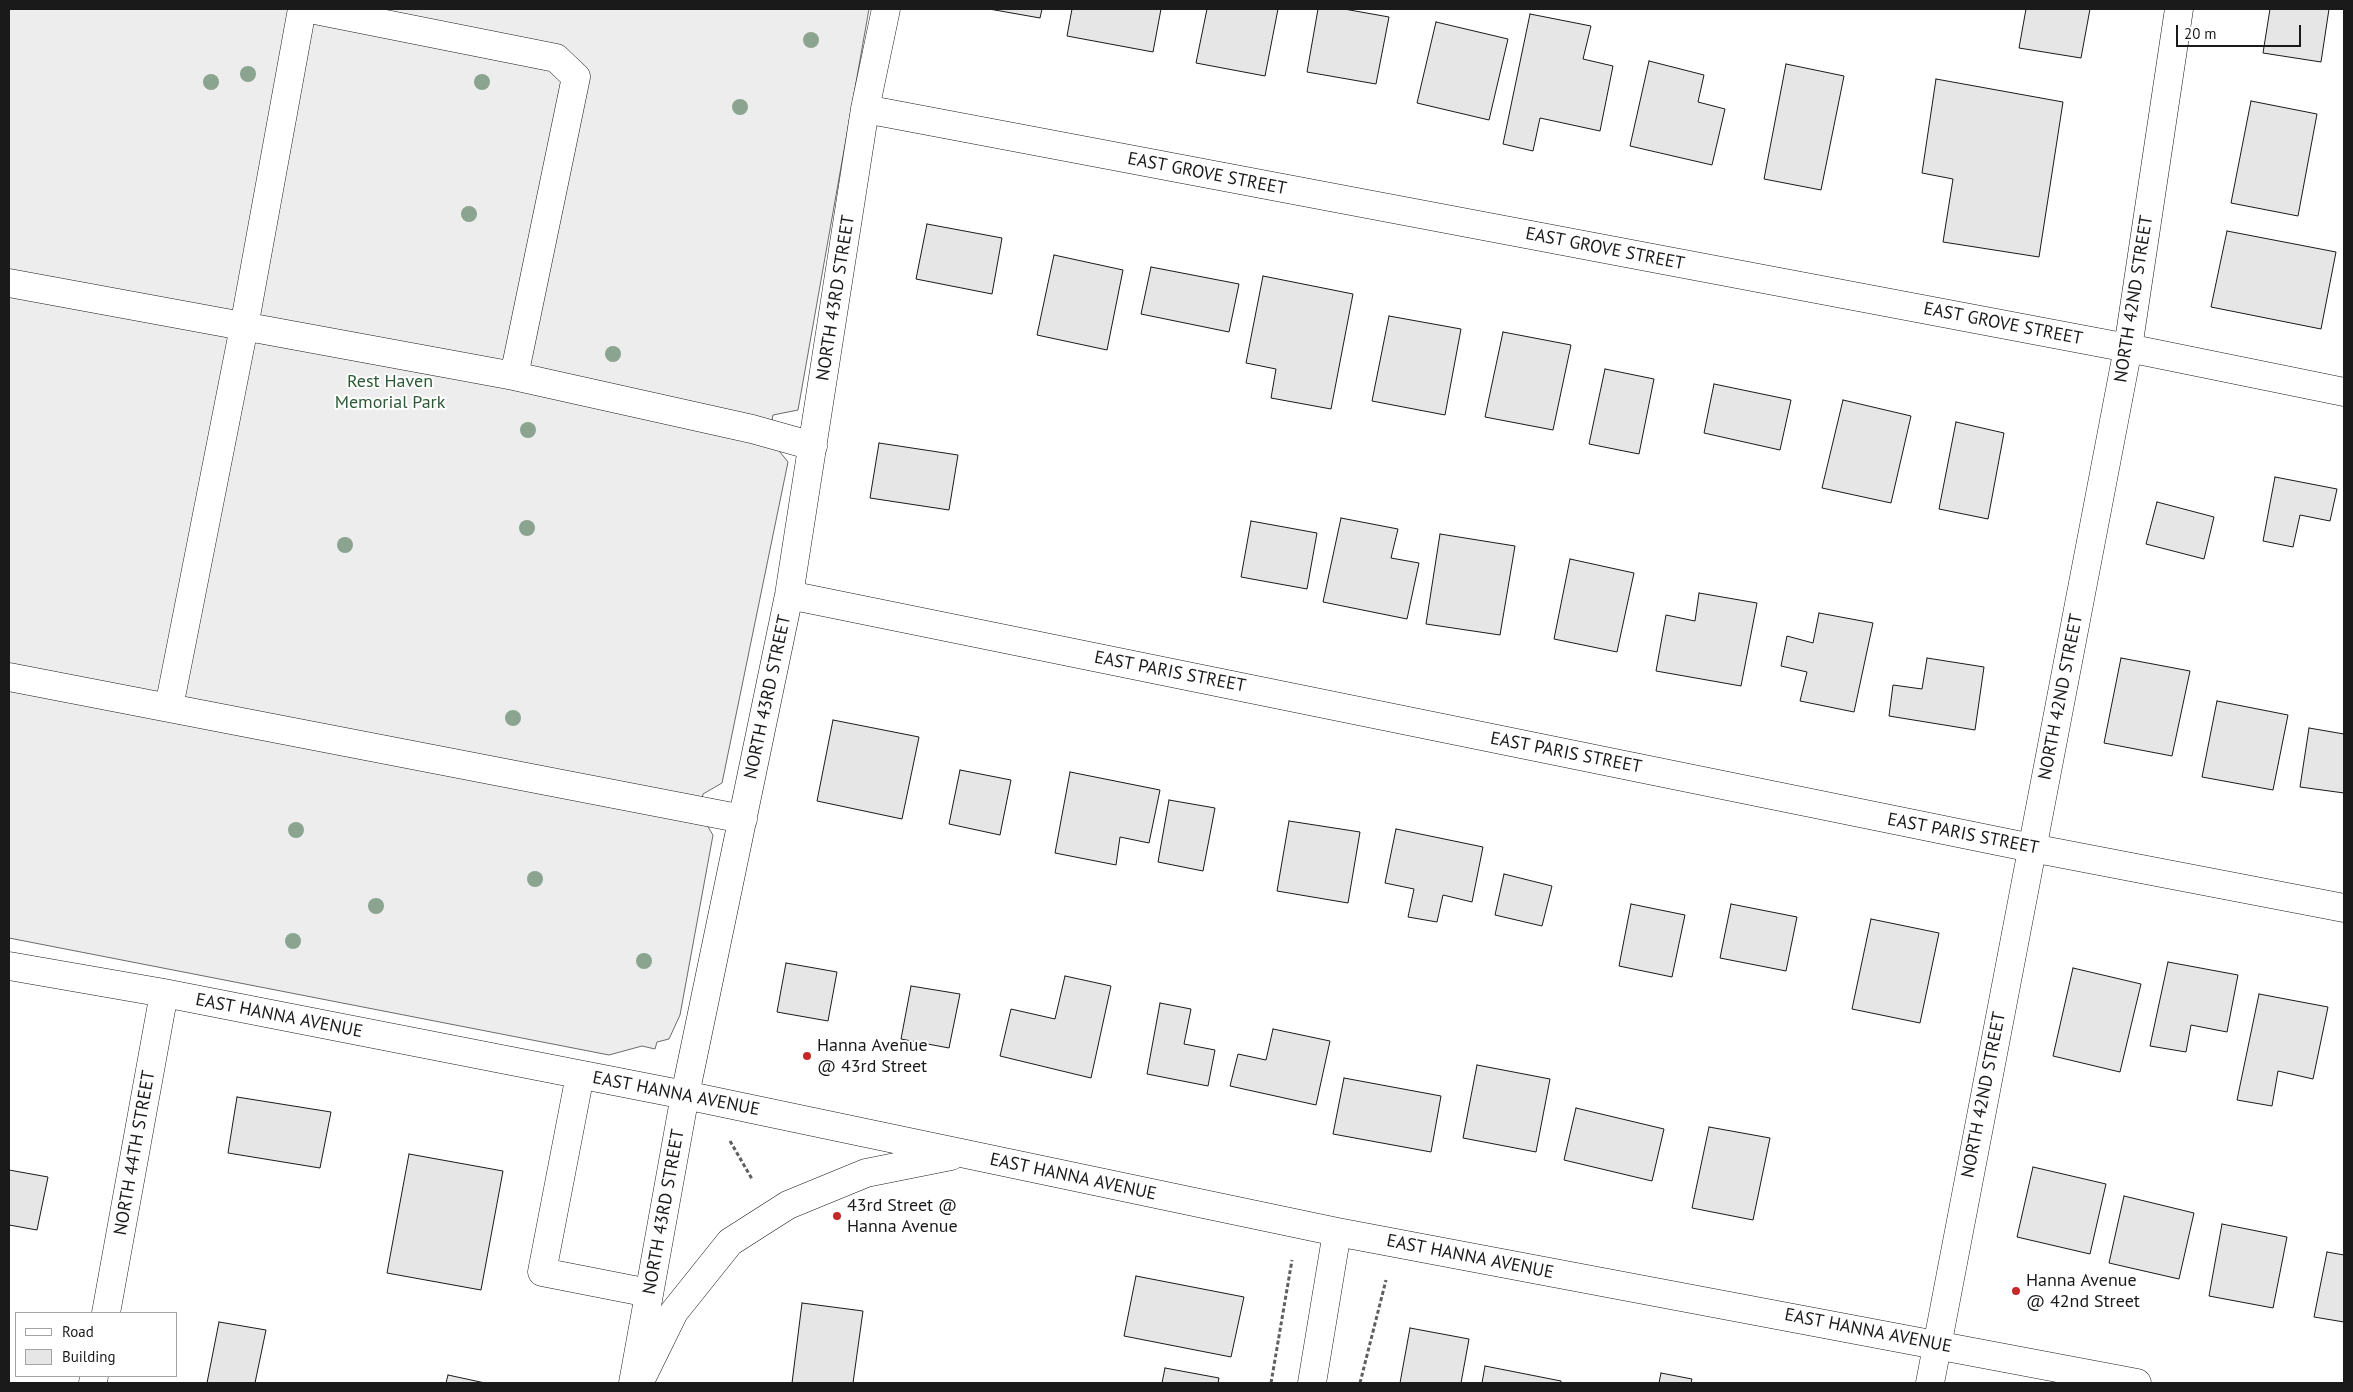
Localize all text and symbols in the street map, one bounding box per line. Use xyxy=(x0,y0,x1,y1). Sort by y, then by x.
scale bar xyxy=(2178,15,2303,47)
text: 20 m xyxy=(2184,24,2217,43)
street label: EAST GROVE STREET xyxy=(1126,148,1288,200)
street label: NORTH 43RD STREET xyxy=(812,214,860,382)
street label: NORTH 42ND STREET xyxy=(2110,214,2158,384)
street label: EAST GROVE STREET xyxy=(1524,223,1686,275)
street label: EAST GROVE STREET xyxy=(1922,298,2084,350)
park label: Rest Haven Memorial Park xyxy=(335,371,445,414)
street label: NORTH 42ND STREET xyxy=(2034,612,2088,782)
street label: NORTH 43RD STREET xyxy=(740,613,796,781)
street label: EAST PARIS STREET xyxy=(1092,647,1248,697)
street label: EAST PARIS STREET xyxy=(1488,728,1644,778)
street label: EAST PARIS STREET xyxy=(1885,809,2041,859)
street label: EAST HANNA AVENUE xyxy=(194,989,364,1043)
street label: NORTH 42ND STREET xyxy=(1957,1010,2011,1180)
place label: Hanna Avenue @ 43rd Street xyxy=(817,1035,928,1078)
marker: Hanna Avenue @ 43rd Street xyxy=(801,1050,813,1062)
street label: EAST HANNA AVENUE xyxy=(591,1067,761,1121)
street label: NORTH 44TH STREET xyxy=(110,1069,160,1237)
street label: NORTH 43RD STREET xyxy=(639,1128,689,1296)
street label: EAST HANNA AVENUE xyxy=(988,1149,1158,1205)
place label: 43rd Street @ Hanna Avenue xyxy=(847,1195,958,1238)
marker: 43rd Street @ Hanna Avenue xyxy=(831,1210,843,1222)
street label: EAST HANNA AVENUE xyxy=(1385,1230,1555,1284)
place label: Hanna Avenue @ 42nd Street xyxy=(2026,1270,2140,1312)
marker: Hanna Avenue @ 42nd Street xyxy=(2010,1285,2022,1297)
street label: EAST HANNA AVENUE xyxy=(1783,1304,1953,1358)
legend xyxy=(15,1312,178,1377)
text: Road xyxy=(62,1322,94,1341)
text: Building xyxy=(62,1347,116,1366)

